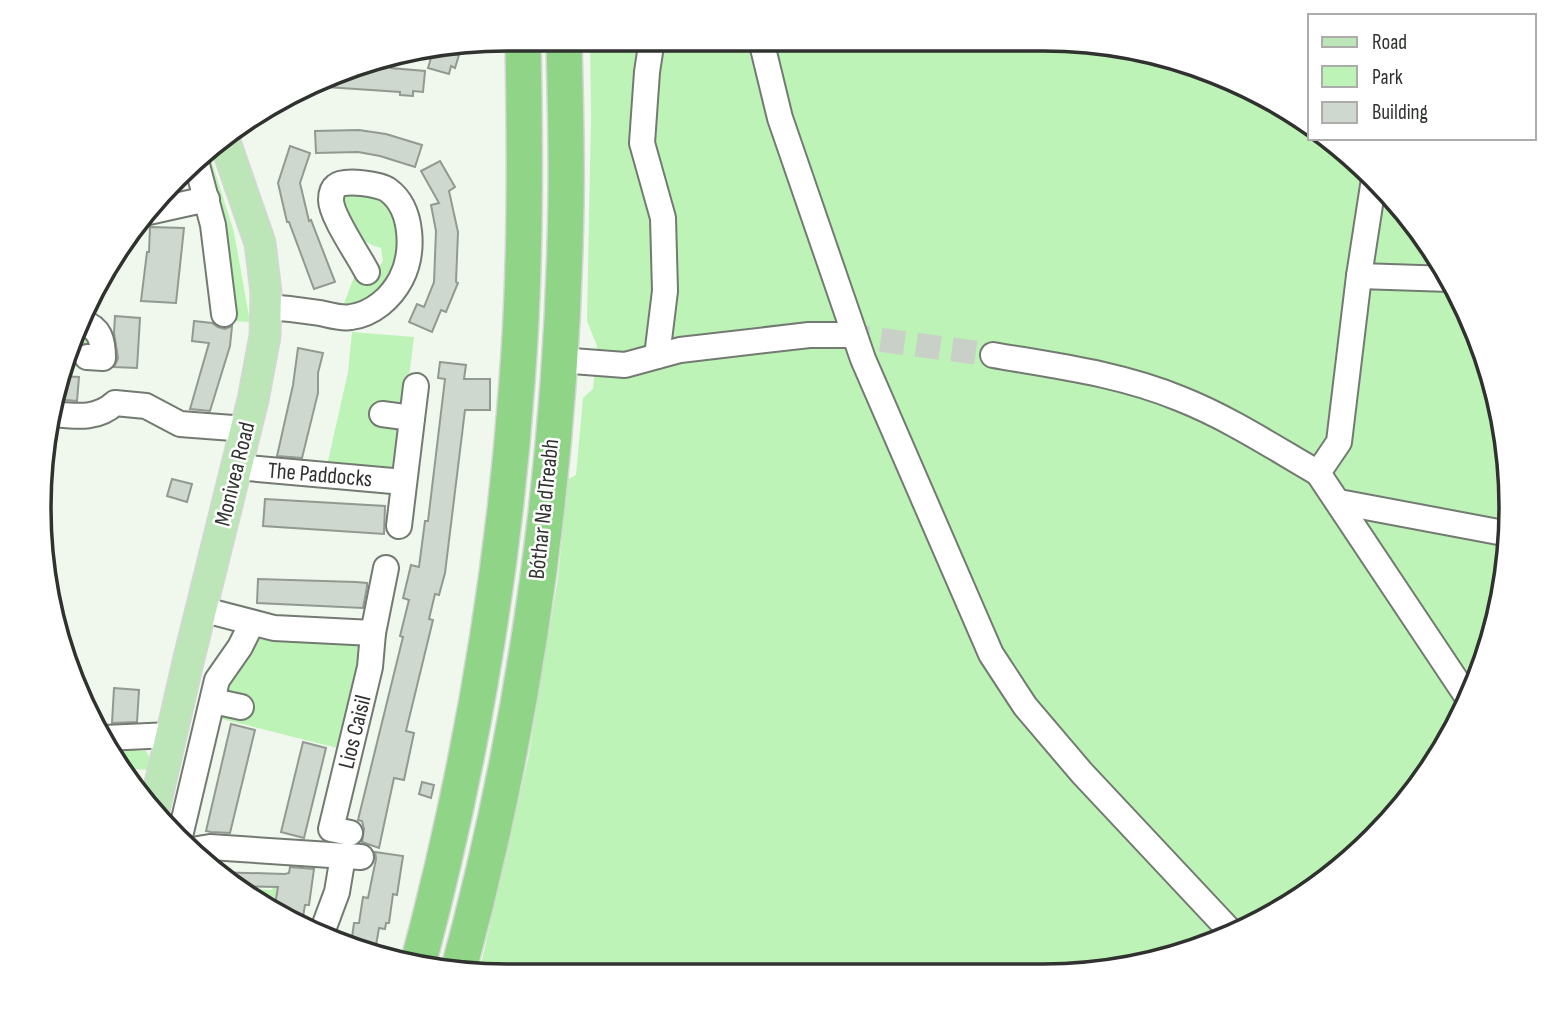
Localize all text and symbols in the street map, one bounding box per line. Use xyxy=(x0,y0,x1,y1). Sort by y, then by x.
legend xyxy=(1308,14,1536,140)
text: Road xyxy=(1372,30,1407,55)
text: Park xyxy=(1372,65,1403,90)
text: Building xyxy=(1372,100,1428,125)
street label: Monivea Road xyxy=(209,419,261,529)
street label: Bóthar Na dTreabh xyxy=(523,437,565,581)
street label: The Paddocks xyxy=(267,456,373,494)
street label: Lios Caisil xyxy=(332,692,378,772)

